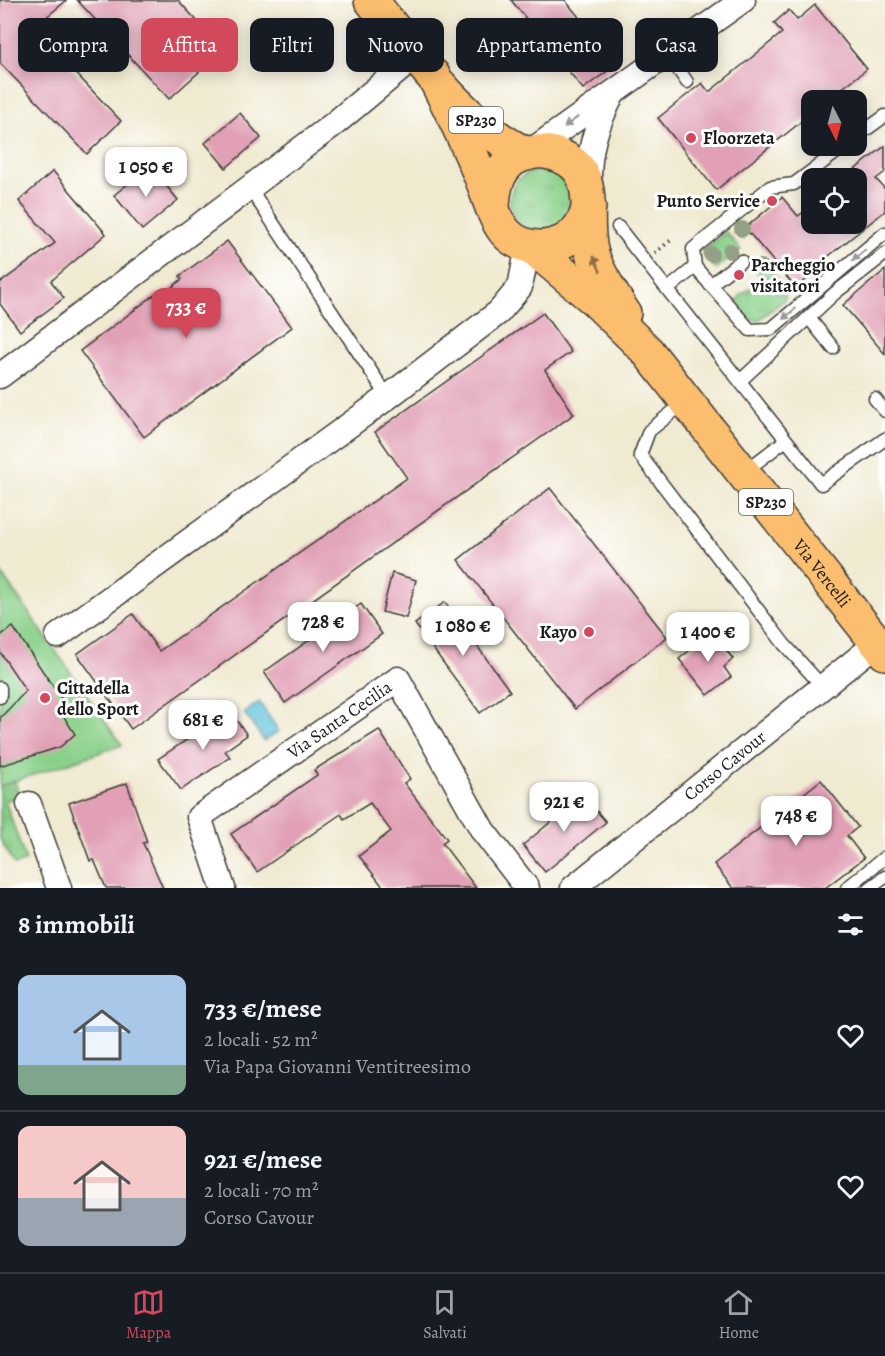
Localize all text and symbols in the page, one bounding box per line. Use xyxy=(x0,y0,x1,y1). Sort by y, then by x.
chip: Compra xyxy=(18,18,129,72)
chip: Affitta xyxy=(141,18,238,72)
chip: Filtri xyxy=(250,18,334,72)
chip: Nuovo xyxy=(346,18,444,72)
chip: Appartamento xyxy=(456,18,623,72)
chip: Casa xyxy=(635,18,718,72)
north arrow xyxy=(801,90,867,156)
map controls xyxy=(801,90,867,234)
road number: SP230 xyxy=(449,107,503,133)
one-way arrow xyxy=(563,116,579,128)
place label: Floorzeta xyxy=(703,126,775,150)
marker: Floorzeta xyxy=(684,131,698,145)
pin: 1 050 € xyxy=(91,147,201,198)
text: 1 050 € xyxy=(119,153,173,180)
button: locate xyxy=(801,168,867,234)
place label: Punto Service xyxy=(656,189,760,213)
marker: Punto Service xyxy=(765,194,779,208)
one-way arrow xyxy=(851,248,867,261)
place label: Parcheggio visitatori xyxy=(750,253,835,298)
one-way arrow xyxy=(592,255,602,273)
marker: Parcheggio visitatori xyxy=(732,268,746,282)
pin: 733 € xyxy=(144,288,228,339)
text: 733 € xyxy=(166,294,206,321)
one-way arrow xyxy=(781,307,797,320)
road number: SP230 xyxy=(739,489,793,515)
street label: Via Vercelli xyxy=(787,533,857,612)
pin: 728 € xyxy=(281,602,365,653)
pin: 1 080 € xyxy=(408,606,518,657)
text: 728 € xyxy=(302,608,344,635)
text: 1 080 € xyxy=(435,612,491,639)
pin: 1 400 € xyxy=(653,612,763,663)
text: 1 400 € xyxy=(680,618,736,645)
place label: Kayo xyxy=(540,620,577,644)
marker: Kayo xyxy=(582,625,596,639)
street label: Via Santa Cecilia xyxy=(282,674,397,765)
place label: Cittadella dello Sport xyxy=(57,676,139,721)
marker: Cittadella dello Sport xyxy=(38,691,52,705)
pin: 681 € xyxy=(161,700,245,751)
text: 681 € xyxy=(182,706,224,733)
street label: Corso Cavour xyxy=(679,725,771,806)
pin: 921 € xyxy=(522,782,606,833)
text: 921 € xyxy=(543,788,585,815)
pin: 748 € xyxy=(754,796,838,847)
text: 748 € xyxy=(775,802,817,829)
text: 8 immobili xyxy=(18,907,135,942)
icon: filters xyxy=(834,908,867,941)
text: 733 €/mese xyxy=(204,991,322,1026)
icon: home xyxy=(66,999,138,1071)
icon: heart xyxy=(834,1019,867,1052)
text: 2 locali · 52 m² xyxy=(204,1026,318,1053)
text: Via Papa Giovanni Ventitreesimo xyxy=(204,1053,471,1080)
text: 921 €/mese xyxy=(204,1142,322,1177)
icon: home xyxy=(66,1150,138,1222)
icon: heart xyxy=(834,1170,867,1203)
text: 2 locali · 70 m² xyxy=(204,1177,319,1204)
text: Corso Cavour xyxy=(204,1204,314,1231)
tab: Mappa xyxy=(126,1286,171,1344)
tab: Salvati xyxy=(423,1286,467,1344)
tab: Home xyxy=(719,1286,759,1344)

